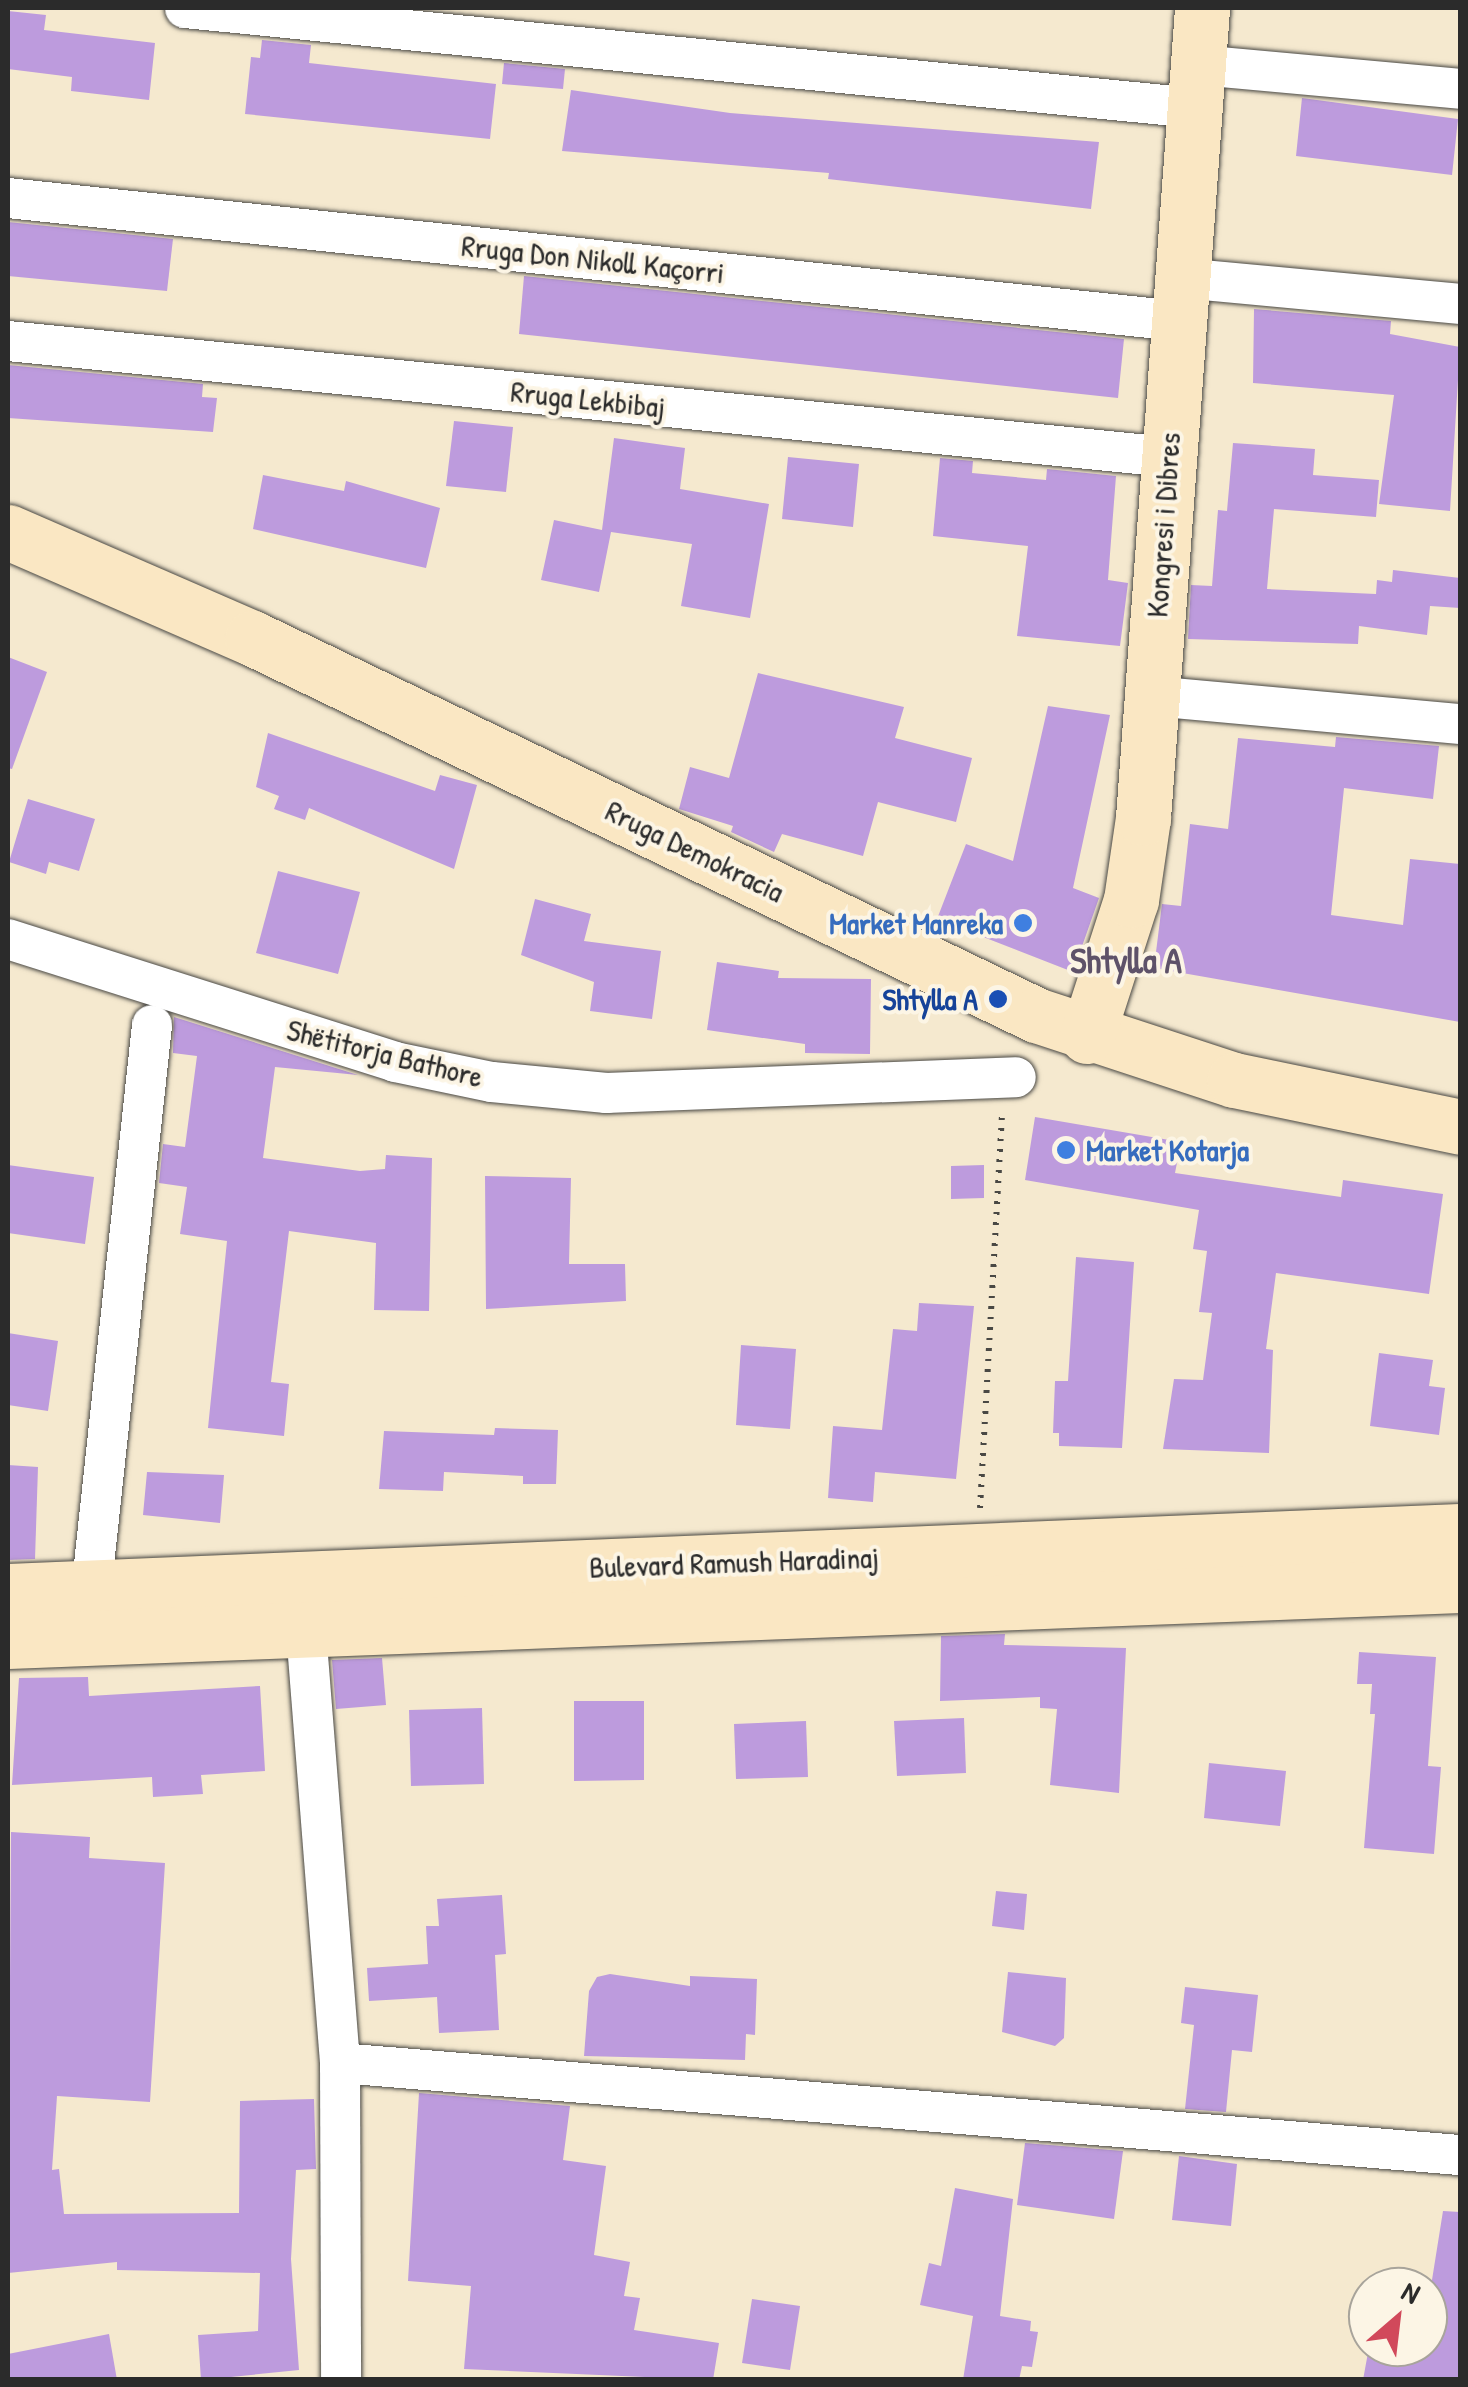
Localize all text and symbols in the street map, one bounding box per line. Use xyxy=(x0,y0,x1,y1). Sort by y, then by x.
street label: Rruga Don Nikoll Kaçorri xyxy=(460,227,726,291)
street label: Rruga Lekbibaj xyxy=(509,373,667,425)
street label: Kongresi i Dibres xyxy=(1139,431,1187,619)
street label: Rruga Demokracia xyxy=(600,792,790,910)
place label: Market Manreka xyxy=(829,905,1003,941)
marker: Market Manreka xyxy=(1012,912,1034,934)
district label: Shtylla A xyxy=(1070,940,1182,982)
place label: Shtylla A xyxy=(882,981,978,1017)
marker: Shtylla A xyxy=(987,988,1009,1010)
street label: Shëtitorja Bathore xyxy=(283,1011,487,1095)
place label: Market Kotarja xyxy=(1086,1132,1249,1168)
marker: Market Kotarja xyxy=(1055,1139,1077,1161)
street label: Bulevard Ramush Haradinaj xyxy=(589,1539,879,1585)
north arrow xyxy=(1348,2267,1448,2367)
text: N xyxy=(1396,2272,1427,2313)

